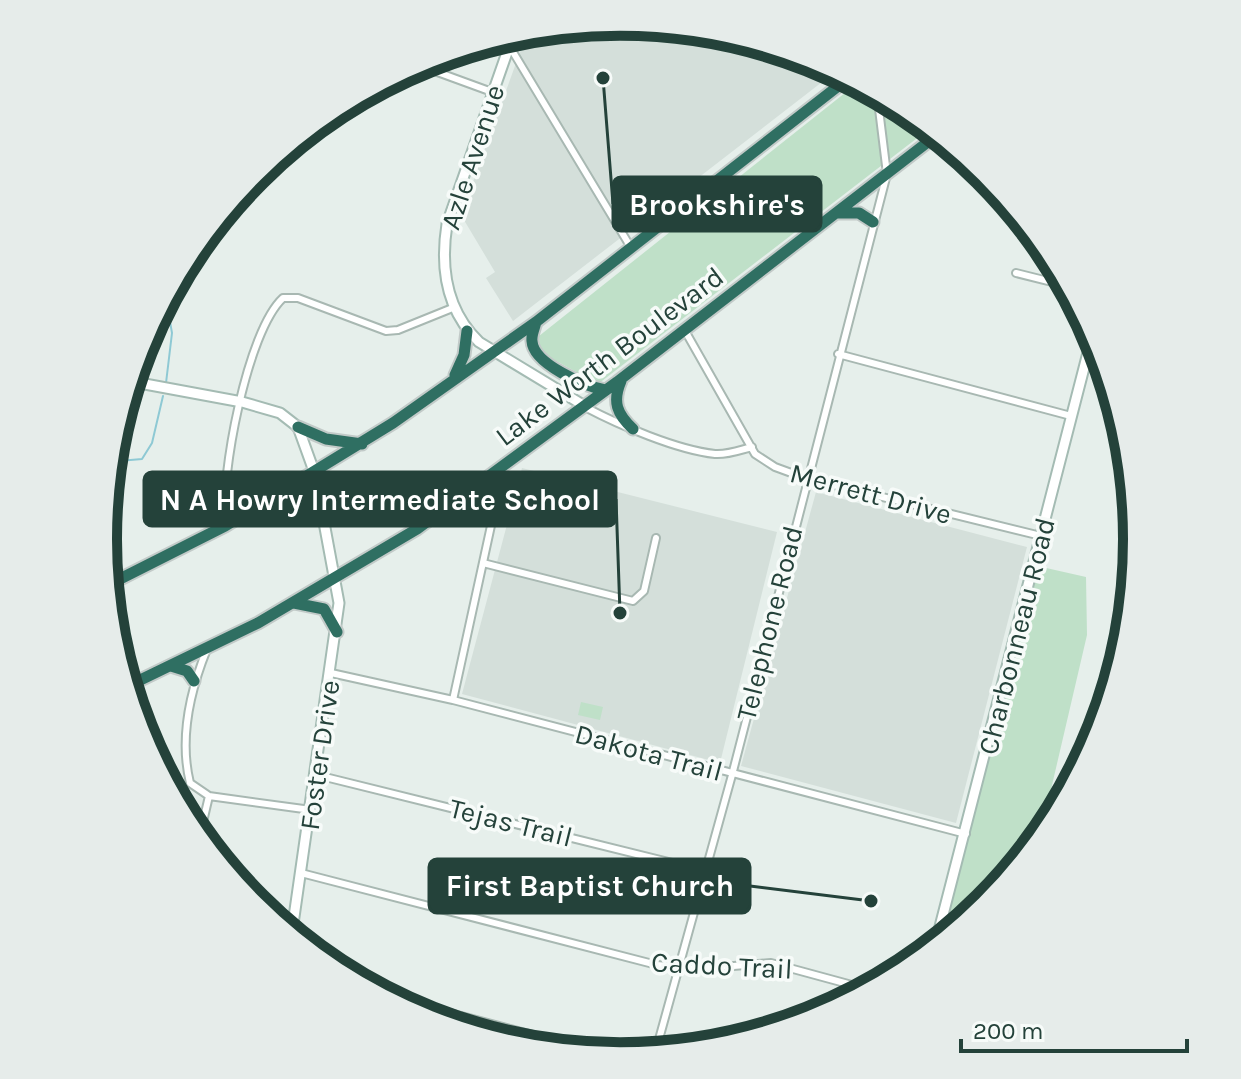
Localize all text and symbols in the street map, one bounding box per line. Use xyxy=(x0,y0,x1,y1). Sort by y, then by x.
street label: Azle Avenue xyxy=(434,81,511,234)
callout: Brookshire's xyxy=(613,177,821,231)
text: Brookshire's xyxy=(629,187,805,223)
street label: Lake Worth Boulevard xyxy=(489,260,730,453)
street label: Merrett Drive xyxy=(787,456,955,531)
callout: N A Howry Intermediate School xyxy=(144,472,616,526)
text: N A Howry Intermediate School xyxy=(160,482,600,518)
street label: Charbonneau Road xyxy=(971,514,1062,758)
street label: Telephone Road xyxy=(729,522,810,724)
street label: Foster Drive xyxy=(293,678,346,832)
street label: Dakota Trail xyxy=(572,717,726,788)
street label: Tejas Trail xyxy=(446,791,576,854)
callout: First Baptist Church xyxy=(429,859,750,913)
text: First Baptist Church xyxy=(446,868,734,904)
street label: Caddo Trail xyxy=(651,945,793,986)
scale bar xyxy=(961,1003,1187,1053)
text: 200 m xyxy=(973,1017,1044,1045)

